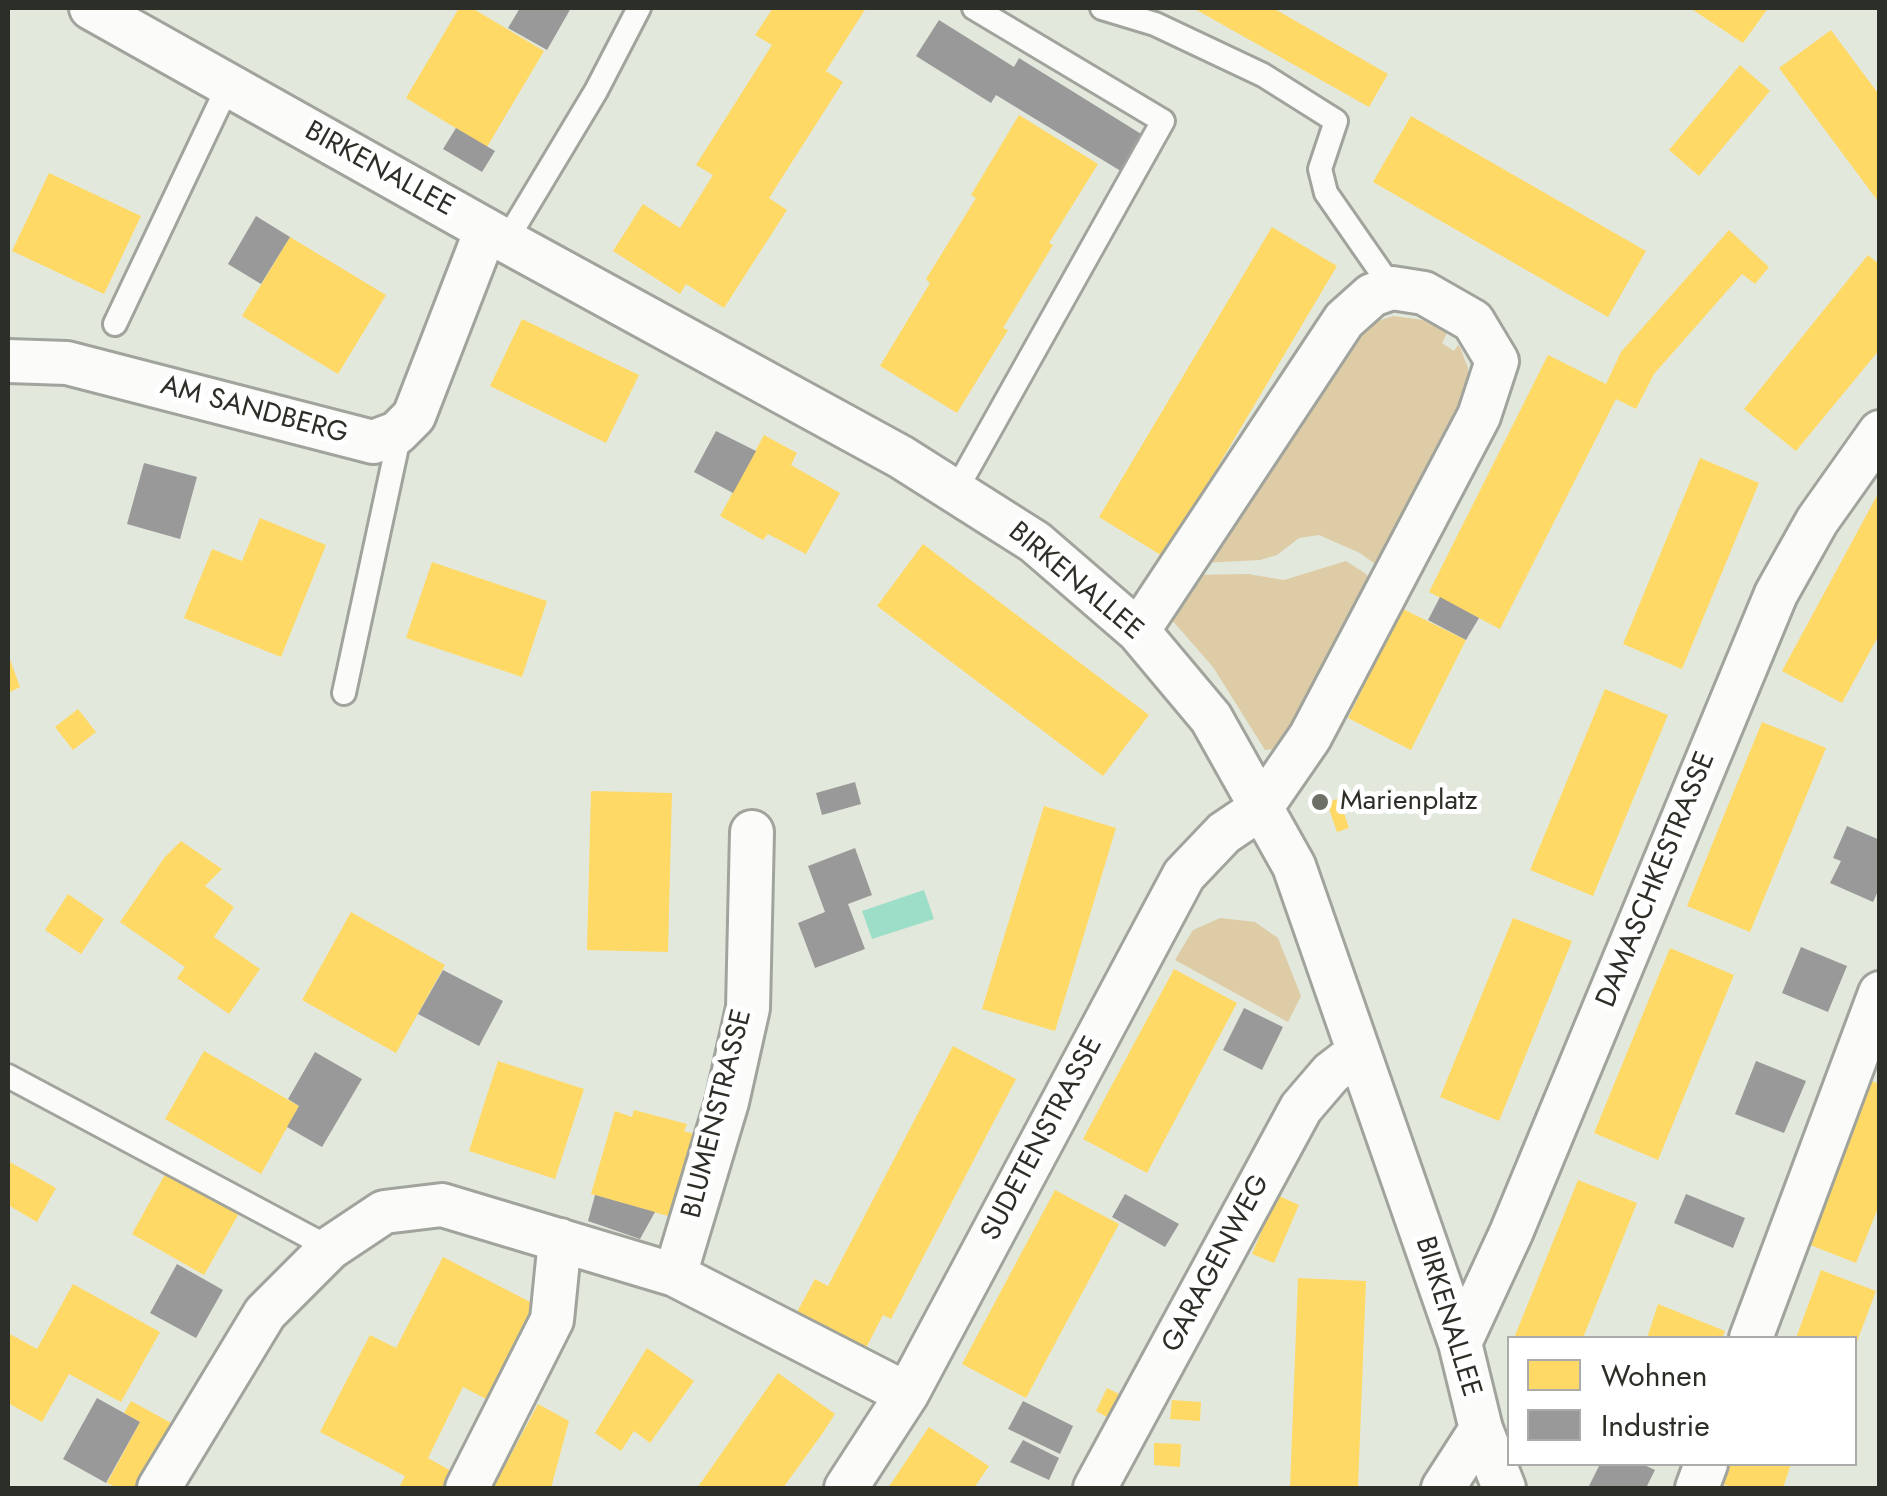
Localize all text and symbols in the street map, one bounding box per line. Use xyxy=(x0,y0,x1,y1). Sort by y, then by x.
street label: BIRKENALLEE xyxy=(298,115,460,225)
street label: AM SANDBERG xyxy=(157,370,351,452)
street label: BIRKENALLEE xyxy=(1001,516,1149,648)
street label: DAMASCHKESTRASSE xyxy=(1590,748,1724,1012)
place label: Marienplatz xyxy=(1340,785,1478,819)
marker: Marienplatz xyxy=(1309,791,1331,813)
street label: BLUMENSTRASSE xyxy=(676,1006,760,1222)
street label: SUDETENSTRASSE xyxy=(975,1031,1111,1247)
street label: GARAGENWEG xyxy=(1156,1169,1278,1359)
street label: BIRKENALLEE xyxy=(1407,1233,1487,1401)
legend xyxy=(1507,1336,1857,1466)
text: Wohnen xyxy=(1601,1354,1707,1397)
text: Industrie xyxy=(1601,1404,1710,1447)

